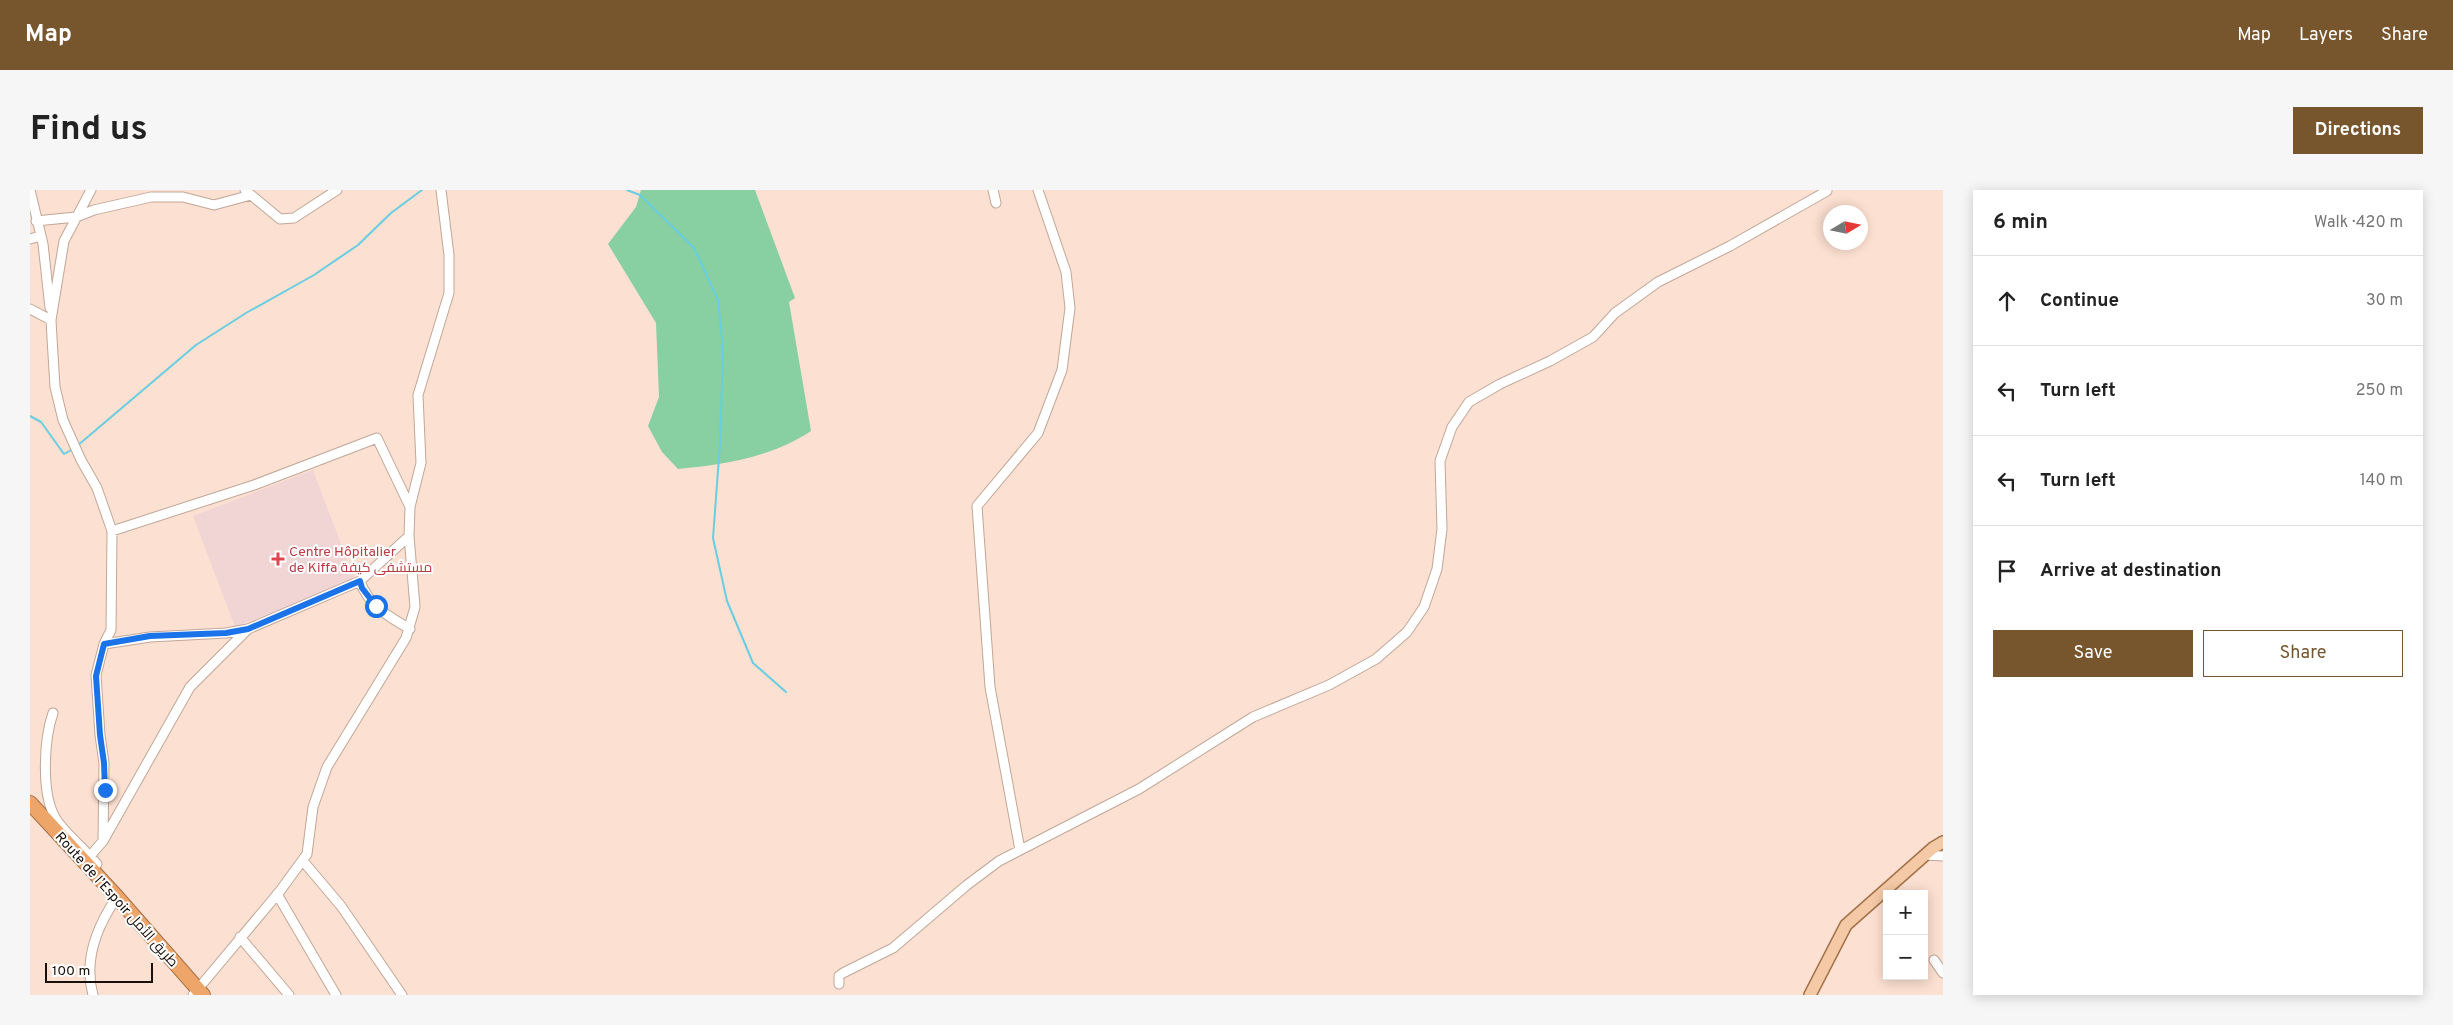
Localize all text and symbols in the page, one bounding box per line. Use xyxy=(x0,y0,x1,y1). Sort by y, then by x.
text: Map xyxy=(25,20,72,50)
text: Map xyxy=(2237,24,2271,47)
text: Layers xyxy=(2299,24,2353,47)
text: Share xyxy=(2381,24,2428,47)
button: Directions xyxy=(2293,107,2423,154)
text: Find us xyxy=(30,108,148,152)
north arrow xyxy=(1823,205,1868,250)
text: 6 min xyxy=(1993,209,2048,236)
text: Walk · 420 m xyxy=(2314,213,2403,233)
icon: ahead xyxy=(1993,287,2021,315)
text: Continue xyxy=(2040,289,2119,313)
text: 30 m xyxy=(2366,291,2403,311)
icon: left xyxy=(1993,377,2021,405)
text: Turn left xyxy=(2040,379,2116,403)
text: 250 m xyxy=(2356,381,2403,401)
icon: left xyxy=(1993,467,2021,495)
text: Turn left xyxy=(2040,469,2116,493)
text: 140 m xyxy=(2360,471,2403,491)
place label: Centre Hôpitalier de Kiffa مستشفى كيفة xyxy=(289,544,432,577)
marker: Centre Hôpitalier de Kiffa مستشفى كيفة xyxy=(271,552,285,566)
icon: arrive xyxy=(1993,557,2021,585)
text: Arrive at destination xyxy=(2040,559,2221,583)
route start xyxy=(365,595,388,618)
button: Save xyxy=(1993,630,2193,677)
button: Share xyxy=(2203,630,2403,677)
route end xyxy=(94,779,117,802)
street label: Route de l’Espoir طريق الأمل xyxy=(51,829,181,971)
map controls xyxy=(1883,890,1928,980)
button: + xyxy=(1883,890,1928,935)
button: − xyxy=(1883,935,1928,980)
scale bar xyxy=(45,960,152,983)
text: 100 m xyxy=(52,963,90,980)

